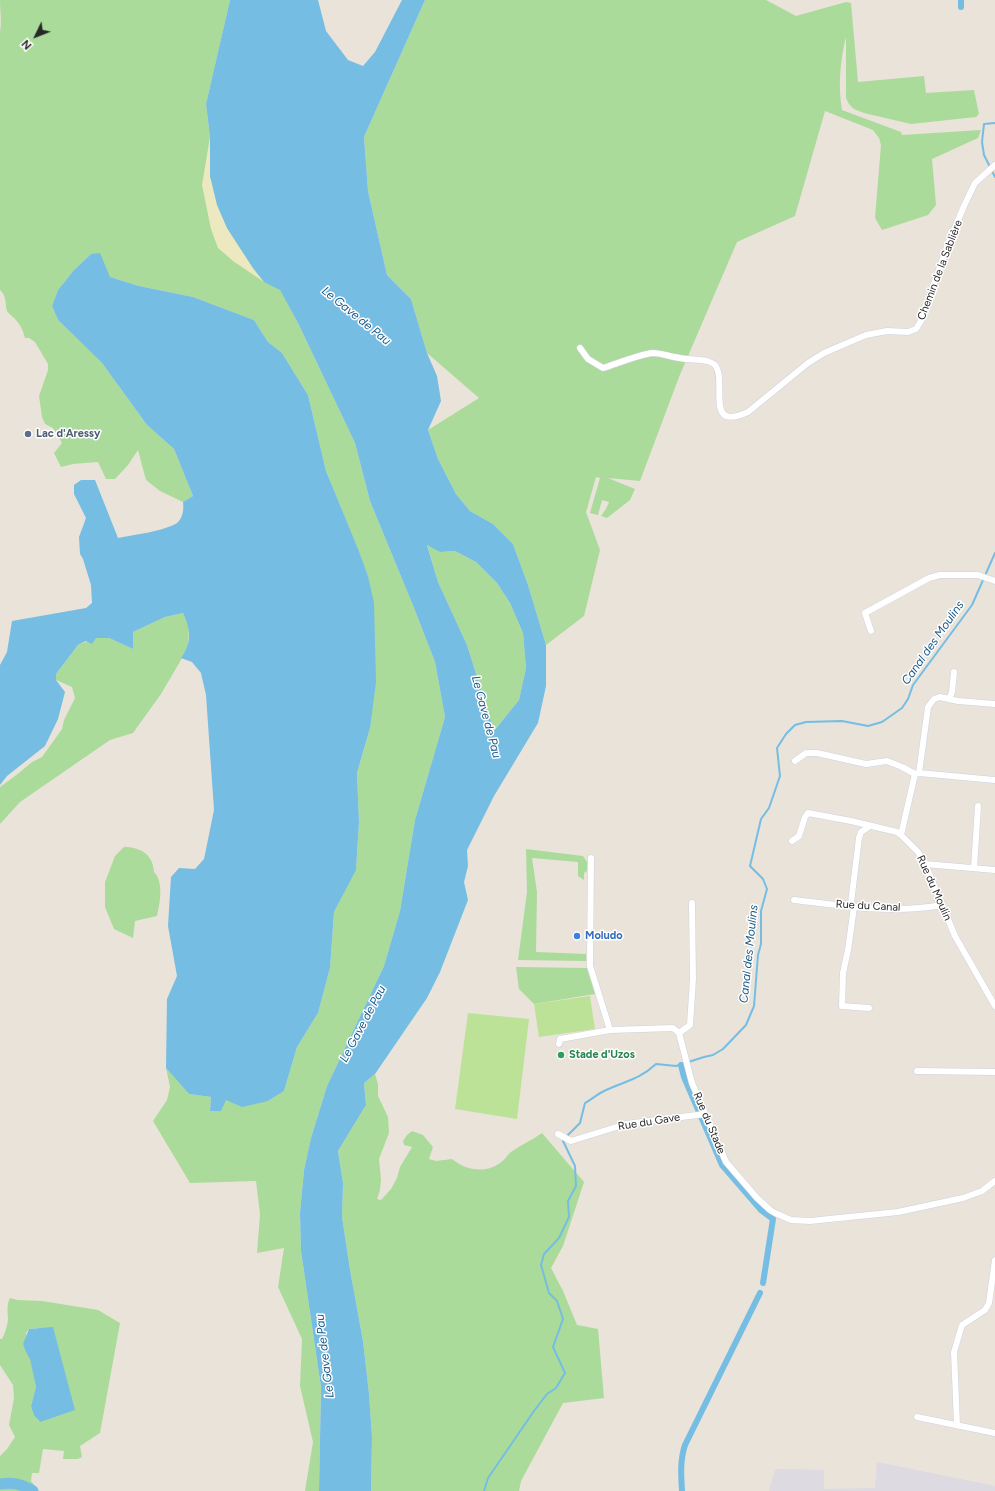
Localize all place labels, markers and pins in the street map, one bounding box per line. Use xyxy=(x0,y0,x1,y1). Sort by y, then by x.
place label: Lac d'Aressy xyxy=(36,427,100,441)
marker: Lac d'Aressy xyxy=(23,429,33,439)
place label: Moludo xyxy=(585,929,623,943)
marker: Moludo xyxy=(572,931,582,941)
place label: Stade d'Uzos xyxy=(569,1048,635,1062)
marker: Stade d'Uzos xyxy=(556,1050,566,1060)

